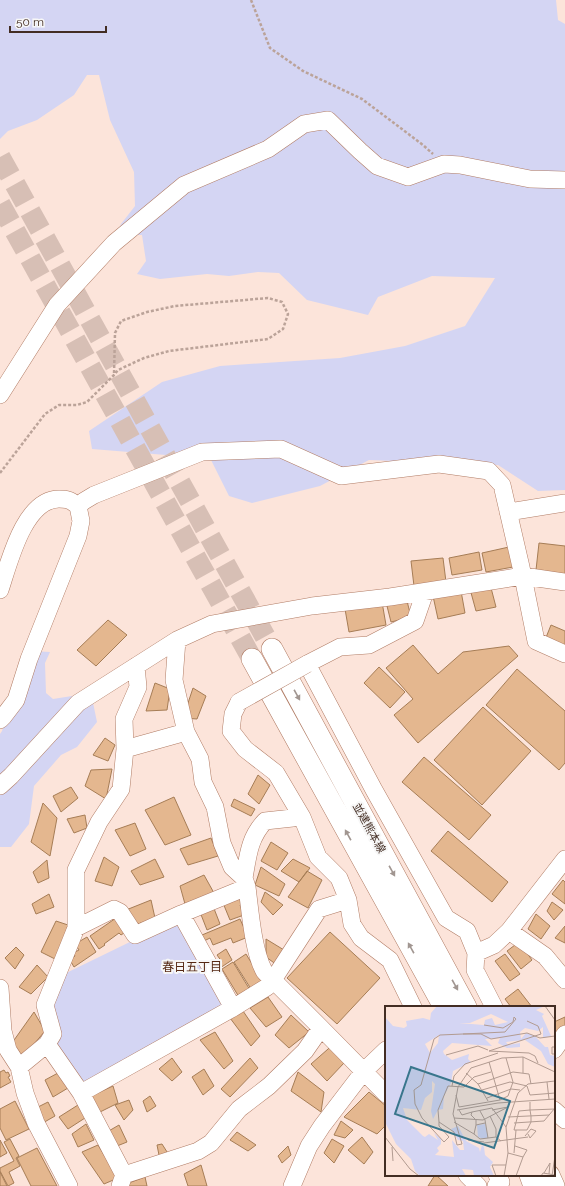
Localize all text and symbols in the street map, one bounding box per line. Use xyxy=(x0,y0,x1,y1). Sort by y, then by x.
scale bar xyxy=(10,8,106,34)
text: 50 m xyxy=(16,15,44,29)
one-way arrow xyxy=(294,689,300,701)
street label: 並建熊本線 xyxy=(350,801,388,855)
one-way arrow xyxy=(345,829,352,840)
one-way arrow xyxy=(389,865,396,877)
one-way arrow xyxy=(408,943,415,954)
district label: 春日五丁目 xyxy=(162,960,222,974)
one-way arrow xyxy=(451,979,458,991)
inset map xyxy=(385,1006,555,1176)

